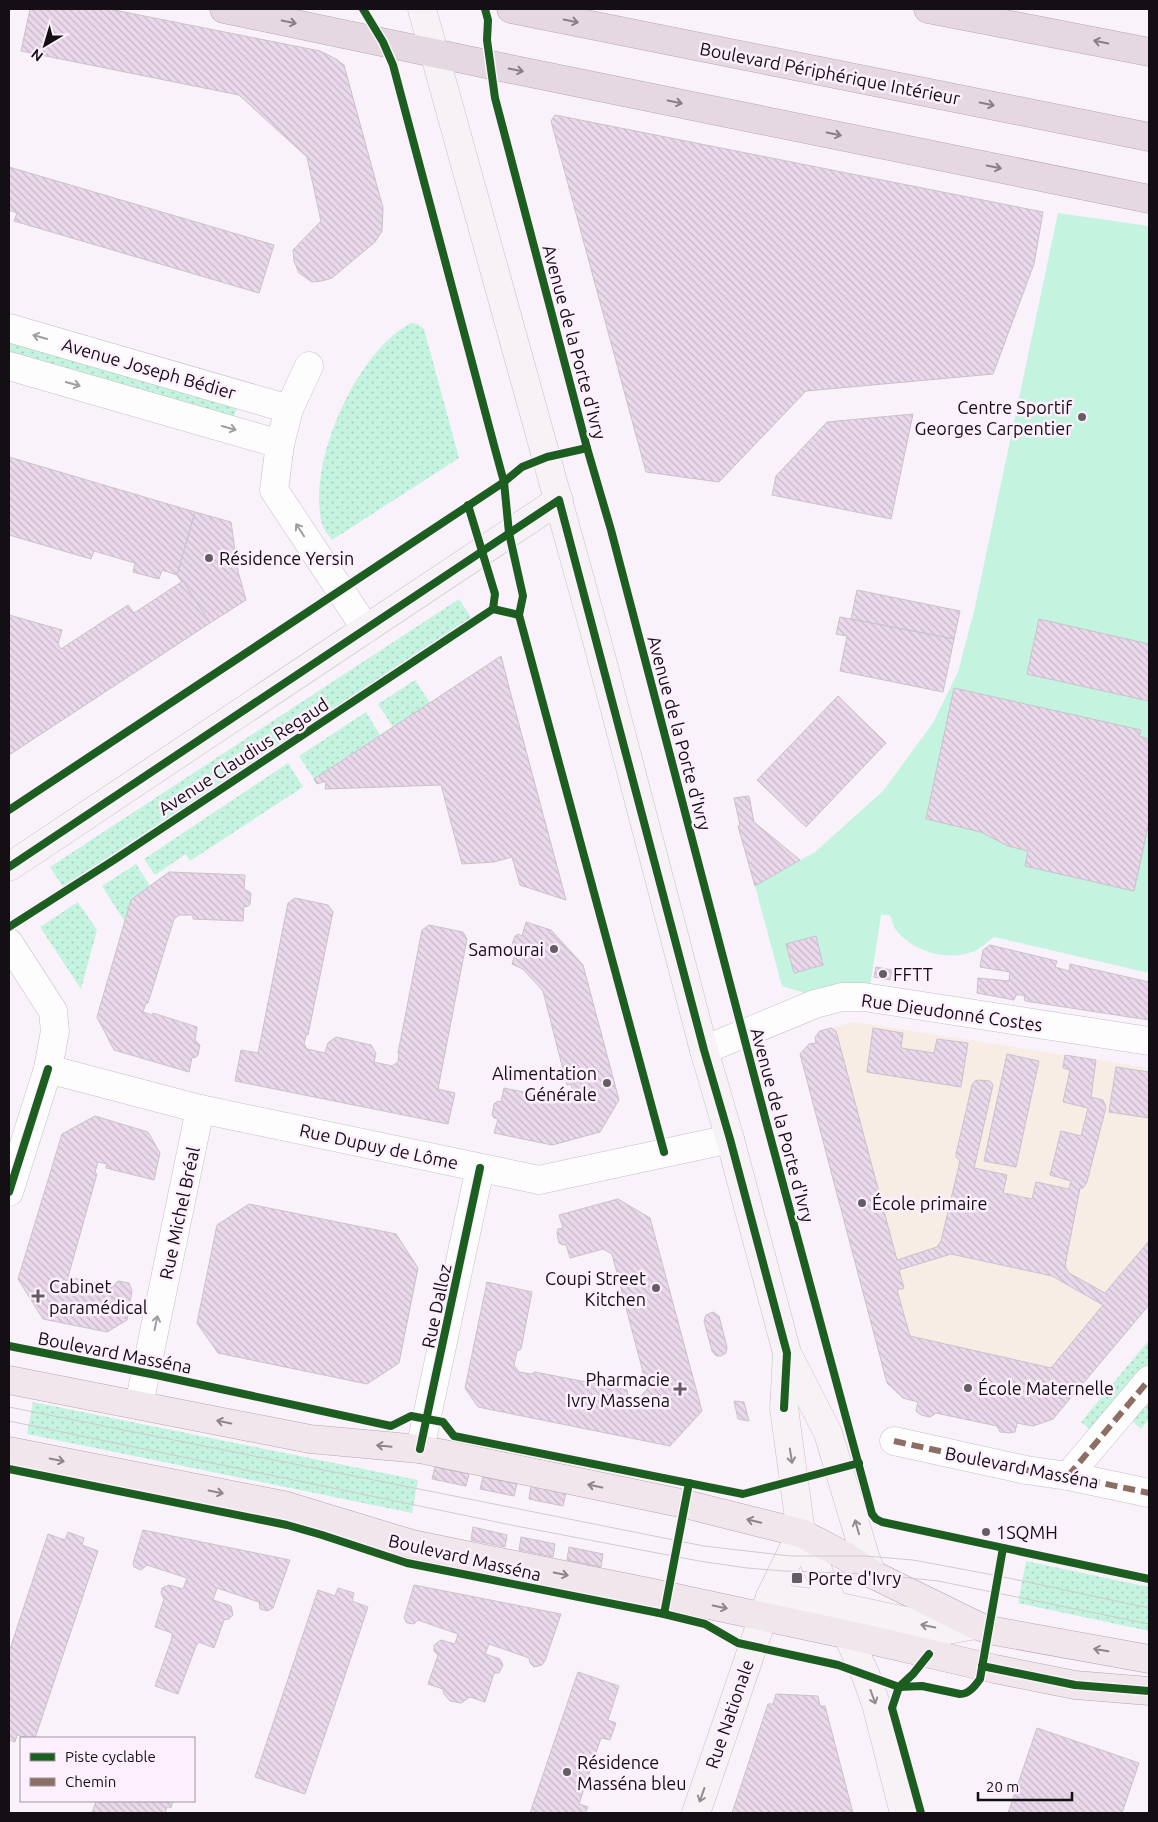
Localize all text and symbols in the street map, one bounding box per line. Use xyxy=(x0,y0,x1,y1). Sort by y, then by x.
one-way arrow xyxy=(562,16,578,26)
one-way arrow xyxy=(280,18,296,27)
north arrow xyxy=(20,20,70,70)
one-way arrow xyxy=(1094,37,1110,47)
street label: Boulevard Périphérique Intérieur xyxy=(698,38,962,108)
text: N xyxy=(28,46,46,65)
one-way arrow xyxy=(508,65,524,75)
one-way arrow xyxy=(667,98,683,107)
one-way arrow xyxy=(979,100,995,109)
one-way arrow xyxy=(826,130,842,140)
one-way arrow xyxy=(985,163,1001,172)
street label: Avenue de la Porte d'Ivry xyxy=(539,243,611,442)
one-way arrow xyxy=(33,332,49,341)
street label: Avenue Joseph Bédier xyxy=(60,334,238,402)
one-way arrow xyxy=(64,380,80,389)
place label: Centre Sportif Georges Carpentier xyxy=(915,397,1072,438)
marker: Centre Sportif Georges Carpentier xyxy=(1076,411,1088,423)
one-way arrow xyxy=(220,424,236,434)
one-way arrow xyxy=(295,523,305,537)
place label: Résidence Yersin xyxy=(219,548,354,568)
marker: Résidence Yersin xyxy=(203,552,215,564)
street label: Avenue de la Porte d'Ivry xyxy=(644,634,716,833)
street label: Avenue Claudius Regaud xyxy=(154,693,332,819)
place label: Samourai xyxy=(469,939,544,959)
marker: Samourai xyxy=(548,943,560,955)
place label: FFTT xyxy=(893,964,933,984)
marker: FFTT xyxy=(877,968,889,980)
street label: Rue Dieudonné Costes xyxy=(860,989,1044,1035)
street label: Avenue de la Porte d'Ivry xyxy=(747,1026,819,1225)
place label: Alimentation Générale xyxy=(492,1063,597,1104)
marker: Alimentation Générale xyxy=(601,1077,613,1089)
street label: Rue Dupuy de Lôme xyxy=(298,1119,460,1173)
street label: Rue Michel Bréal xyxy=(155,1145,203,1281)
place label: École primaire xyxy=(872,1192,987,1213)
marker: École primaire xyxy=(856,1197,868,1209)
street label: Rue Dalloz xyxy=(417,1262,455,1350)
place label: Coupi Street Kitchen xyxy=(545,1268,646,1309)
place label: Cabinet paramédical xyxy=(49,1276,148,1317)
marker: Coupi Street Kitchen xyxy=(650,1282,662,1294)
marker: Cabinet paramédical xyxy=(31,1289,45,1303)
one-way arrow xyxy=(152,1316,161,1332)
street label: Boulevard Masséna xyxy=(36,1327,194,1377)
place label: Pharmacie Ivry Massena xyxy=(567,1369,670,1410)
place label: École Maternelle xyxy=(978,1377,1114,1398)
marker: École Maternelle xyxy=(962,1382,974,1394)
marker: Pharmacie Ivry Massena xyxy=(674,1383,686,1395)
one-way arrow xyxy=(216,1417,232,1426)
one-way arrow xyxy=(377,1441,393,1451)
street label: Boulevard Masséna xyxy=(943,1442,1101,1492)
one-way arrow xyxy=(786,1447,796,1463)
one-way arrow xyxy=(48,1456,64,1466)
one-way arrow xyxy=(588,1481,604,1490)
one-way arrow xyxy=(208,1488,224,1497)
one-way arrow xyxy=(746,1516,762,1525)
one-way arrow xyxy=(851,1520,861,1536)
place label: 1SQMH xyxy=(996,1522,1058,1543)
marker: 1SQMH xyxy=(980,1526,992,1538)
street label: Boulevard Masséna xyxy=(387,1530,543,1584)
place label: Porte d'Ivry xyxy=(808,1568,901,1588)
one-way arrow xyxy=(553,1570,569,1579)
marker: Porte d'Ivry xyxy=(790,1571,804,1585)
one-way arrow xyxy=(712,1603,728,1612)
one-way arrow xyxy=(920,1620,936,1630)
one-way arrow xyxy=(1094,1645,1110,1655)
street label: Rue Nationale xyxy=(701,1657,757,1771)
one-way arrow xyxy=(869,1688,878,1704)
legend xyxy=(20,1737,195,1802)
text: Piste cyclable xyxy=(65,1748,156,1765)
place label: Résidence Masséna bleu xyxy=(577,1752,687,1793)
marker: Résidence Masséna bleu xyxy=(561,1766,573,1778)
scale bar xyxy=(978,1770,1072,1802)
text: Chemin xyxy=(65,1773,116,1790)
text: 20 m xyxy=(986,1778,1019,1795)
one-way arrow xyxy=(696,1787,706,1803)

